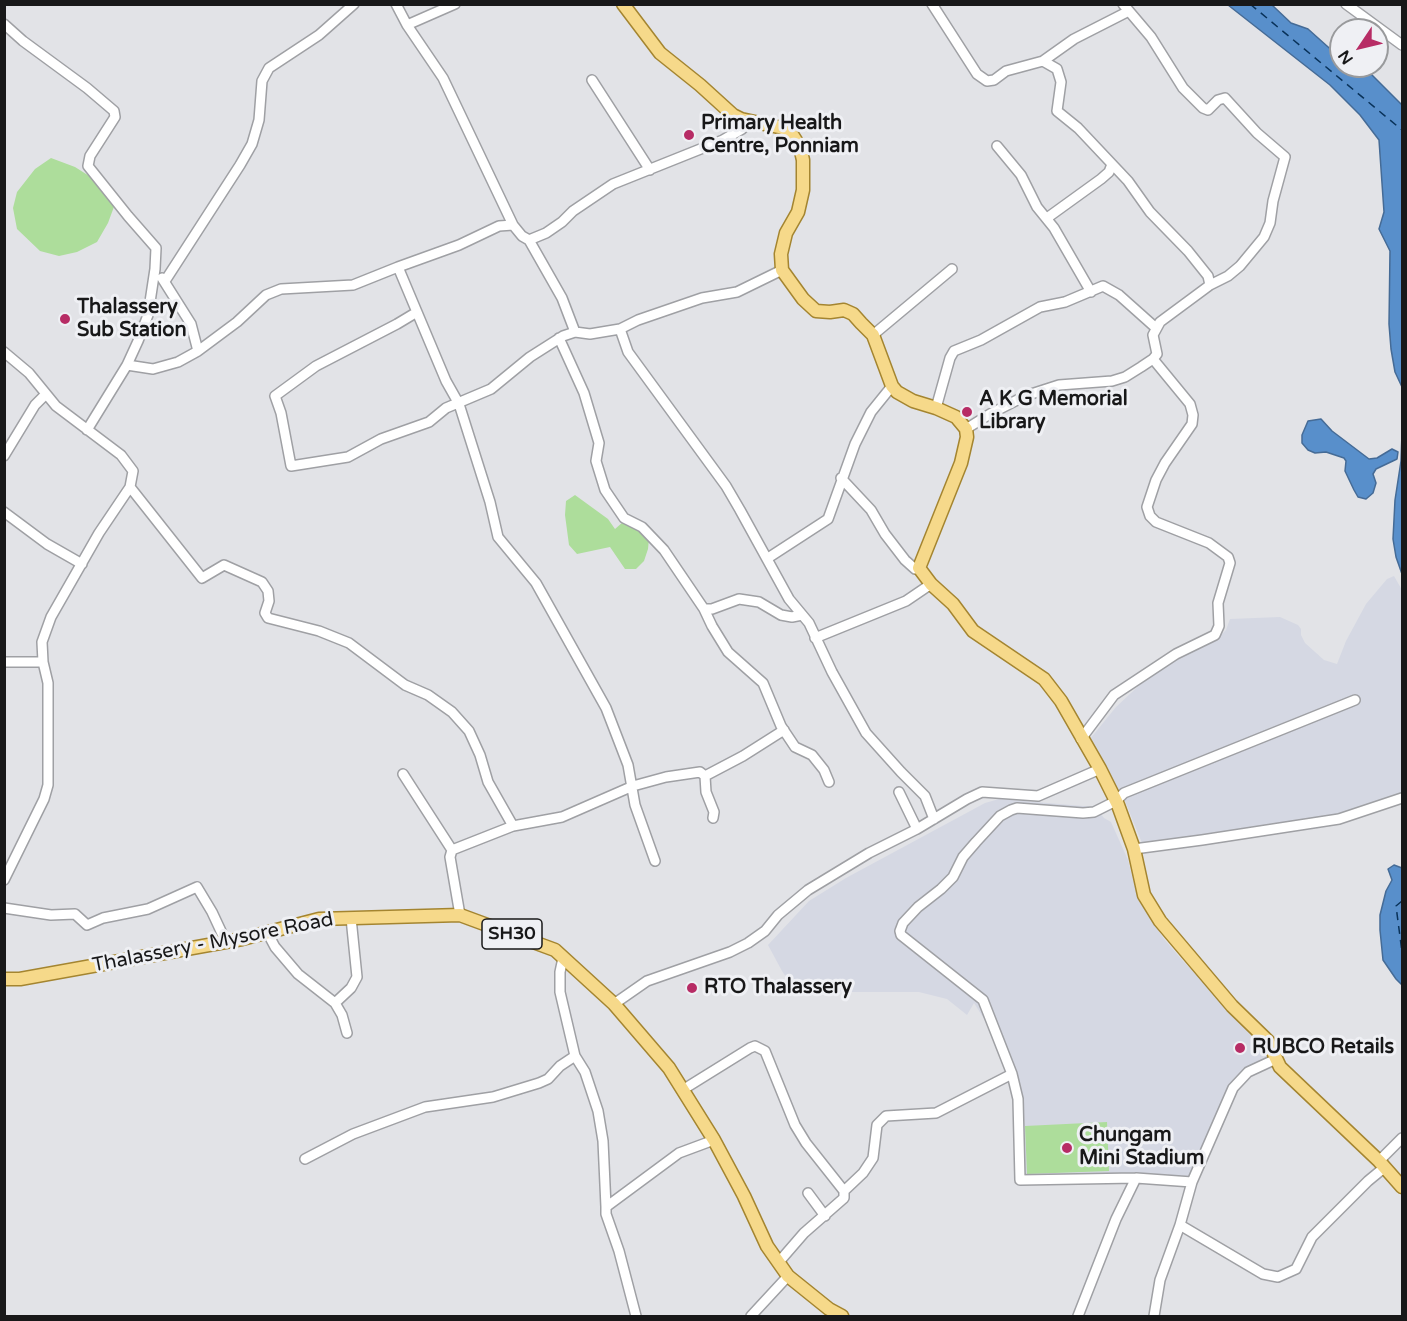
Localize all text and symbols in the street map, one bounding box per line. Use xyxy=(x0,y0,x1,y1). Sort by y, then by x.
north arrow xyxy=(1329,18,1389,78)
text: N xyxy=(1334,46,1358,68)
place label: Primary Health Centre, Ponniam xyxy=(701,112,859,159)
marker: Primary Health Centre, Ponniam xyxy=(682,128,696,142)
place label: Thalassery Sub Station xyxy=(77,296,187,343)
marker: Thalassery Sub Station xyxy=(58,312,72,326)
place label: A K G Memorial Library xyxy=(979,388,1128,435)
marker: A K G Memorial Library xyxy=(960,405,974,419)
street label: Thalassery - Mysore Road xyxy=(90,908,336,978)
road number: SH30 xyxy=(482,919,542,949)
place label: RTO Thalassery xyxy=(704,976,852,1000)
marker: RTO Thalassery xyxy=(685,981,699,995)
place label: RUBCO Retails xyxy=(1252,1036,1394,1060)
marker: RUBCO Retails xyxy=(1233,1041,1247,1055)
place label: Chungam Mini Stadium xyxy=(1079,1124,1204,1171)
marker: Chungam Mini Stadium xyxy=(1060,1141,1074,1155)

